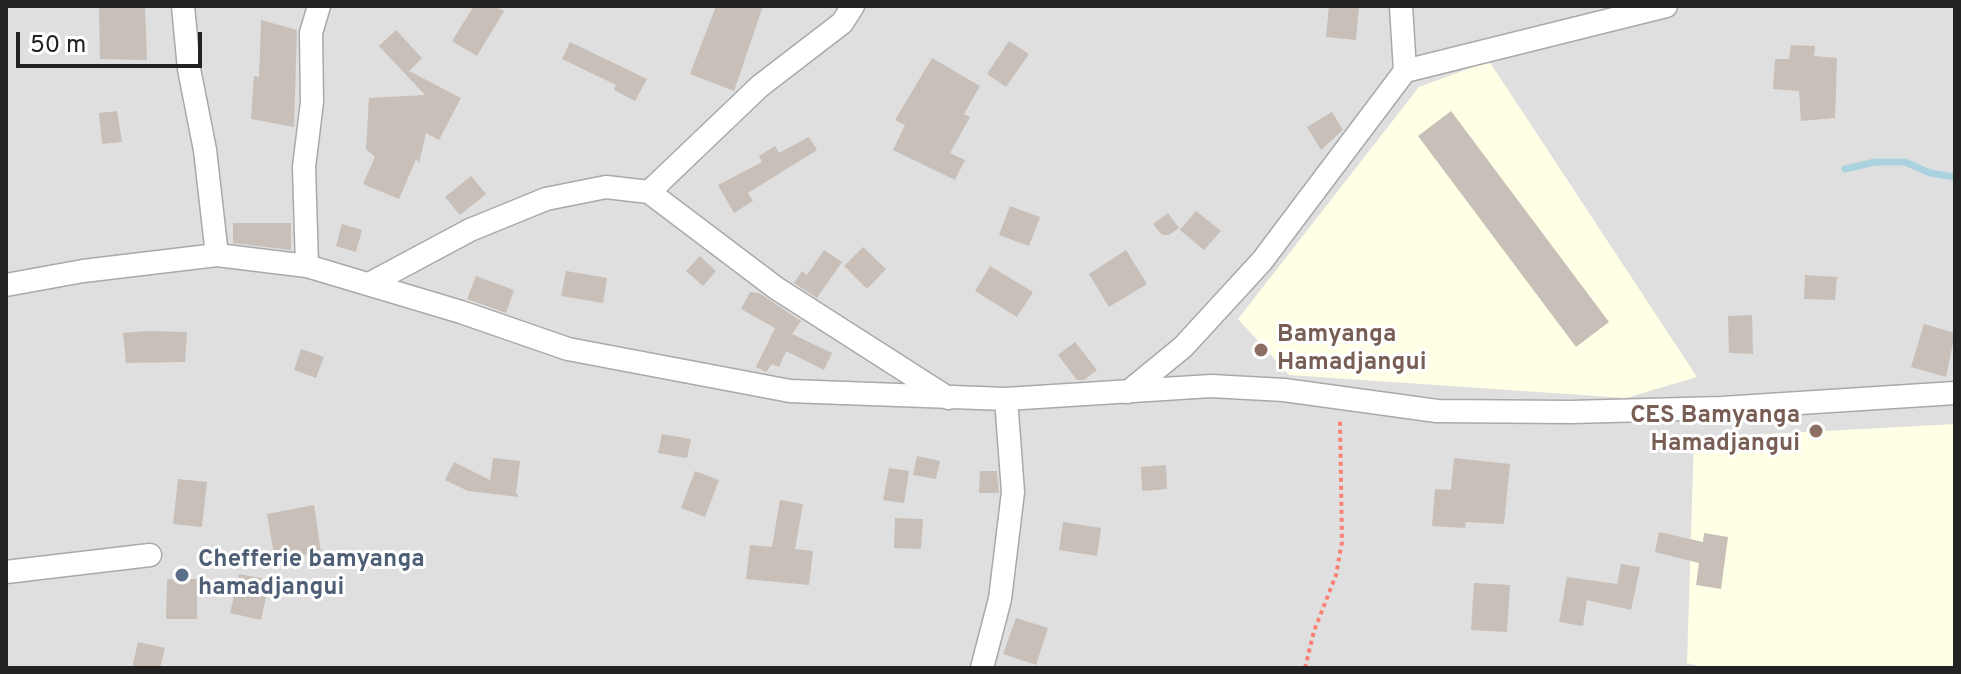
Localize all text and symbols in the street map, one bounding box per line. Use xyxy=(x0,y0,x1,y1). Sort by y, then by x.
scale bar xyxy=(20,16,206,66)
text: 50 m xyxy=(30,31,86,61)
place label: Bamyanga Hamadjangui xyxy=(1277,322,1426,378)
marker: Bamyanga Hamadjangui xyxy=(1252,341,1270,359)
place label: CES Bamyanga Hamadjangui xyxy=(1630,403,1800,459)
marker: CES Bamyanga Hamadjangui xyxy=(1807,422,1825,440)
place label: Chefferie bamyanga hamadjangui xyxy=(198,547,425,603)
marker: Chefferie bamyanga hamadjangui xyxy=(173,566,191,584)

